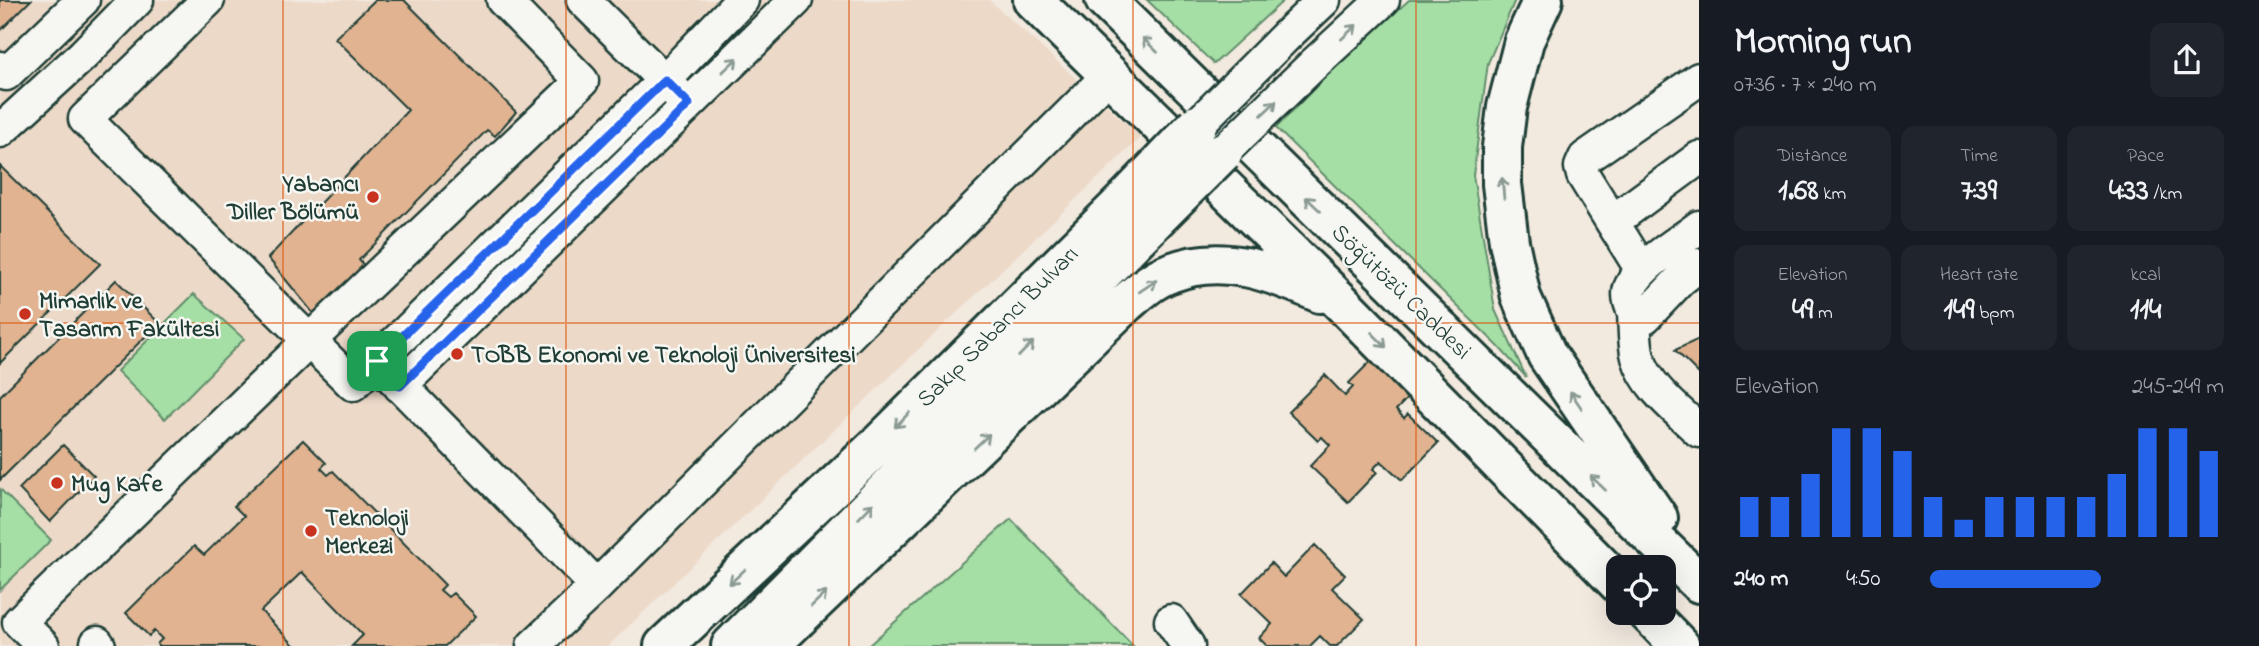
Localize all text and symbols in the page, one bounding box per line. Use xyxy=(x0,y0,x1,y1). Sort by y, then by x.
text: Morning run xyxy=(1734,15,1912,71)
button: share xyxy=(2150,23,2224,97)
one-way arrow xyxy=(1339,24,1357,41)
one-way arrow xyxy=(1142,36,1159,53)
one-way arrow xyxy=(721,57,738,74)
text: 07:36 · 7 × 240 m xyxy=(1734,69,1877,102)
one-way arrow xyxy=(1260,100,1277,117)
text: Distance xyxy=(1777,143,1847,170)
text: Time xyxy=(1960,143,1998,170)
text: Pace xyxy=(2127,143,2164,170)
place label: Yabancı Diller Bölümü xyxy=(226,168,359,231)
text: 1.68 xyxy=(1778,170,1818,214)
text: 7:39 xyxy=(1961,170,1997,214)
text: 4:33 xyxy=(2109,170,2149,214)
one-way arrow xyxy=(1496,178,1509,200)
text: km xyxy=(1818,181,1846,208)
text: /km xyxy=(2149,181,2182,208)
marker: Yabancı Diller Bölümü xyxy=(365,189,381,205)
one-way arrow xyxy=(1305,196,1322,213)
street label: Söğütözü Caddesi xyxy=(1322,217,1478,369)
street label: Sakıp Sabancı Bulvarı xyxy=(910,239,1088,417)
text: Elevation xyxy=(1777,262,1847,289)
text: Heart rate xyxy=(1940,262,2018,289)
text: kcal xyxy=(2131,262,2161,289)
one-way arrow xyxy=(1138,278,1158,292)
place label: Mimarlık ve Tasarım Fakültesi xyxy=(39,285,219,348)
text: 49 xyxy=(1792,289,1813,333)
text: 149 xyxy=(1944,289,1975,333)
text: 114 xyxy=(2130,289,2161,333)
text: m xyxy=(1813,300,1833,327)
text: bpm xyxy=(1975,300,2014,327)
marker: Mimarlık ve Tasarım Fakültesi xyxy=(17,306,33,322)
pin xyxy=(347,331,407,391)
one-way arrow xyxy=(1370,331,1387,348)
place label: TOBB Ekonomi ve Teknoloji Üniversitesi xyxy=(471,339,856,374)
one-way arrow xyxy=(1018,341,1035,358)
icon: arrive xyxy=(358,342,396,380)
marker: TOBB Ekonomi ve Teknoloji Üniversitesi xyxy=(449,346,465,362)
text: Elevation xyxy=(1734,371,1819,404)
text: 245–249 m xyxy=(2132,371,2224,404)
one-way arrow xyxy=(1569,391,1583,410)
one-way arrow xyxy=(894,412,911,429)
one-way arrow xyxy=(973,432,990,449)
place label: Mug Kafe xyxy=(71,468,164,504)
marker: Mug Kafe xyxy=(49,475,65,491)
one-way arrow xyxy=(1590,475,1607,492)
place label: Teknoloji Merkezi xyxy=(325,502,409,565)
one-way arrow xyxy=(857,502,874,519)
marker: Teknoloji Merkezi xyxy=(303,523,319,539)
map controls xyxy=(1606,555,1676,625)
button: locate xyxy=(1606,555,1676,625)
text: 240 m xyxy=(1734,563,1788,596)
text: 4:50 xyxy=(1846,563,1881,596)
one-way arrow xyxy=(729,568,747,585)
one-way arrow xyxy=(810,590,827,607)

